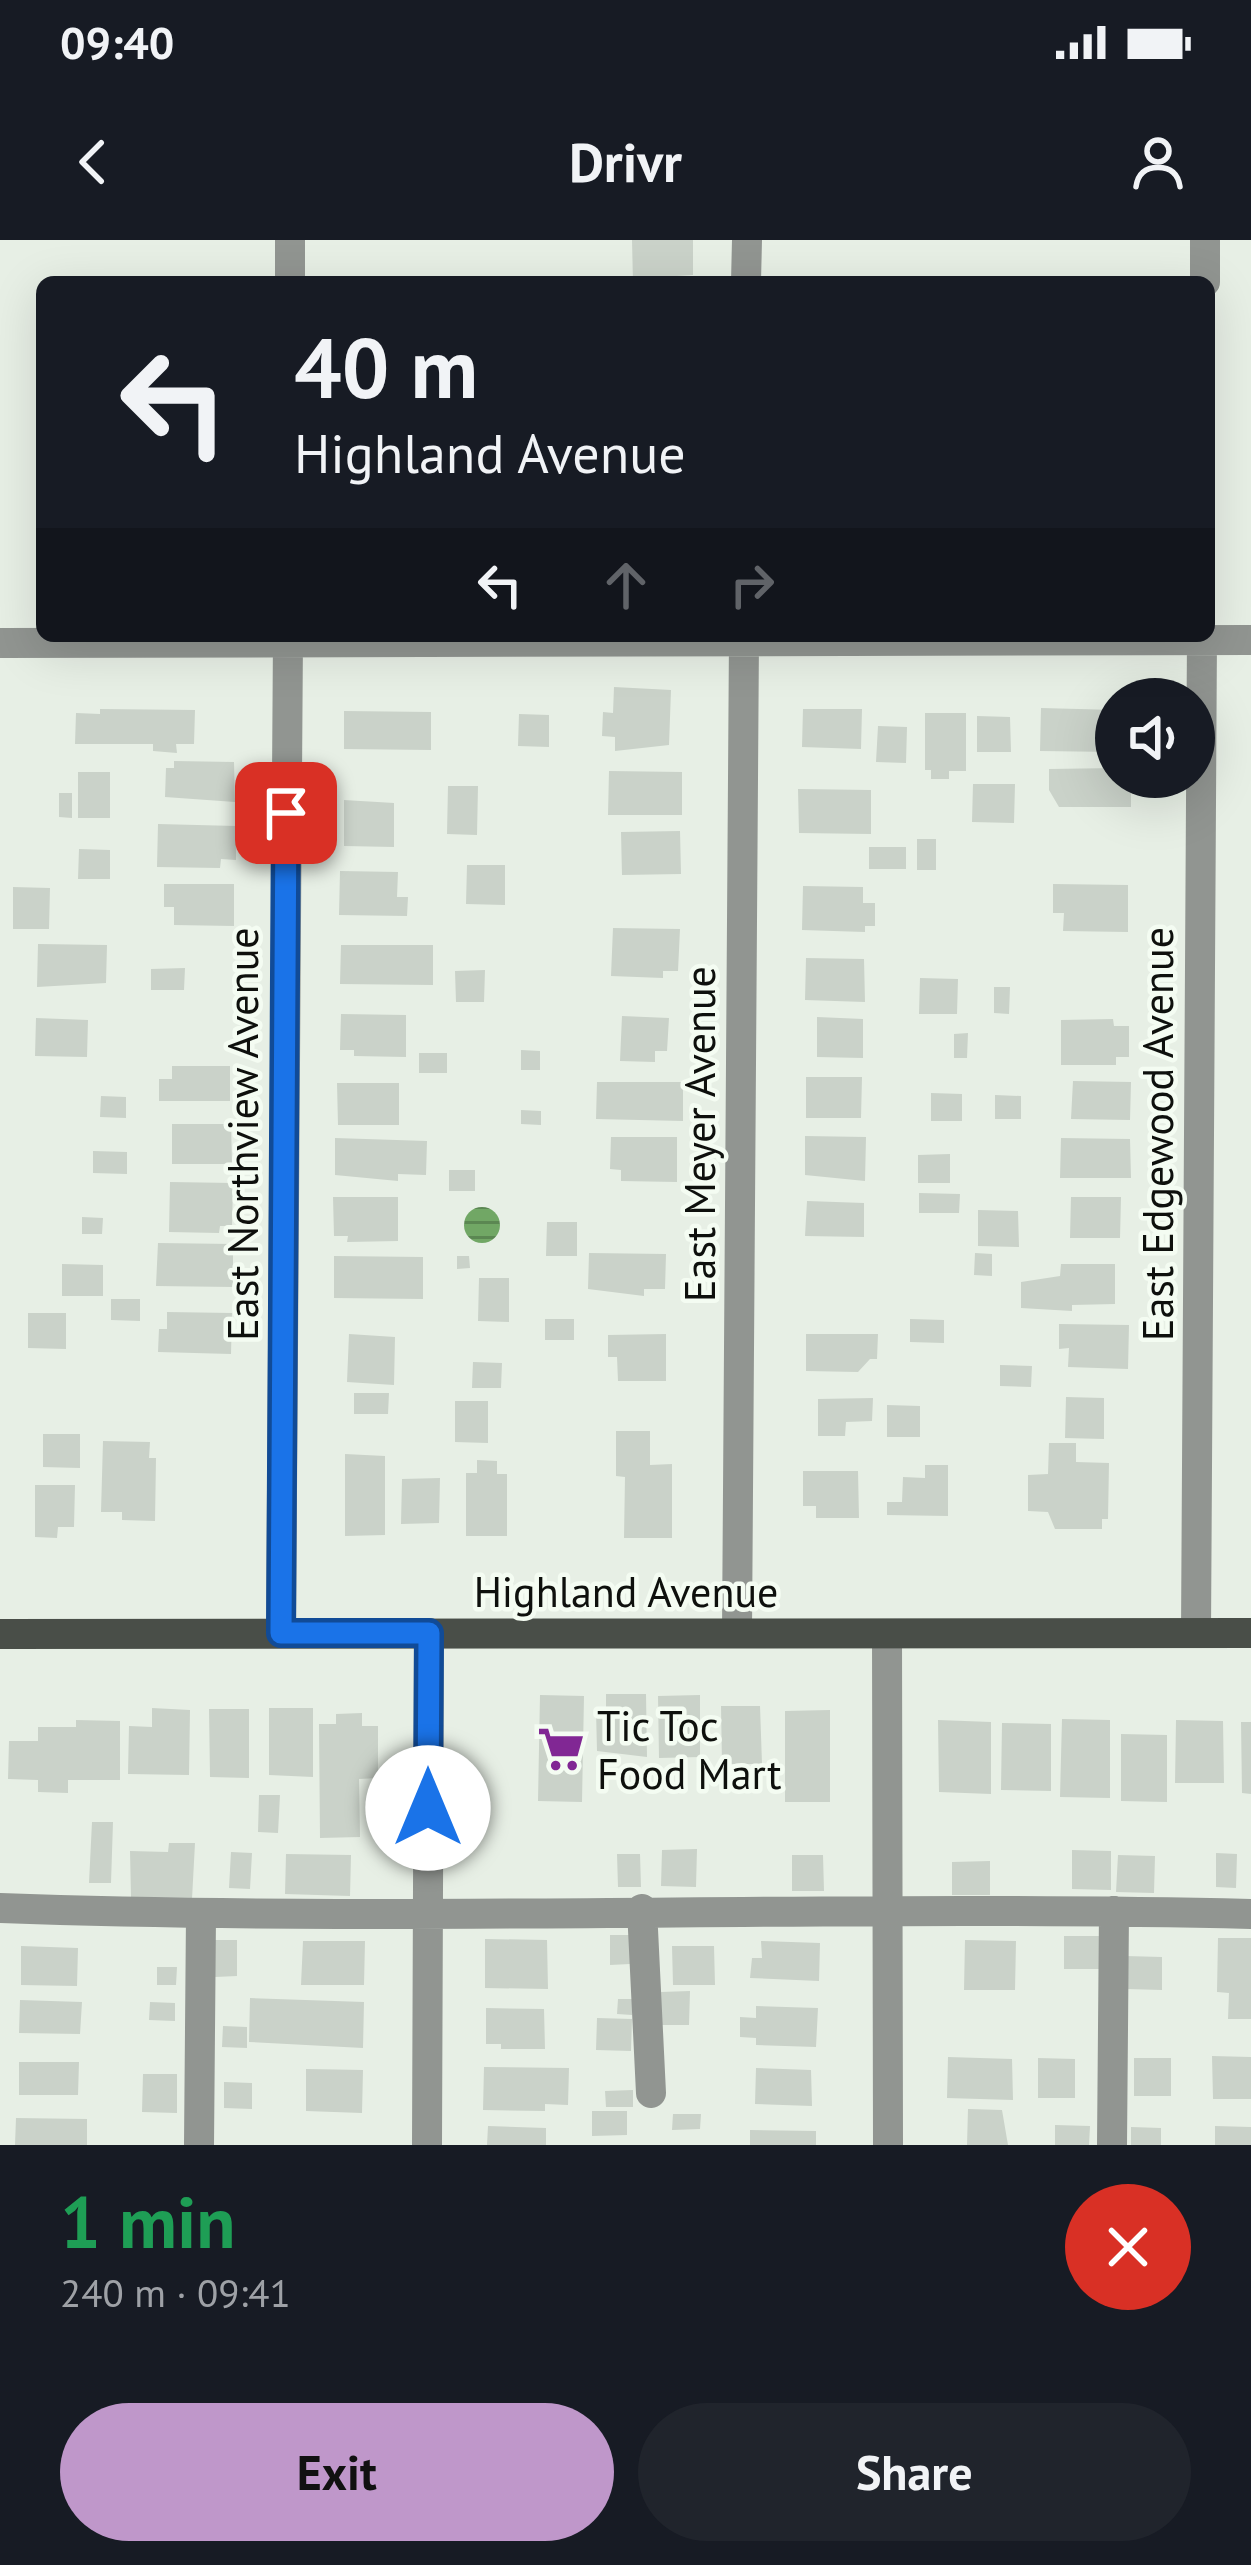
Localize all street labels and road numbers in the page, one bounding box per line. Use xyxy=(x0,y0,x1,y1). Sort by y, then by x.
street label: East Northview Avenue xyxy=(215,927,270,1341)
street label: East Edgewood Avenue xyxy=(1130,927,1185,1341)
street label: East Meyer Avenue xyxy=(672,966,727,1302)
street label: Highland Avenue xyxy=(474,1564,778,1619)

